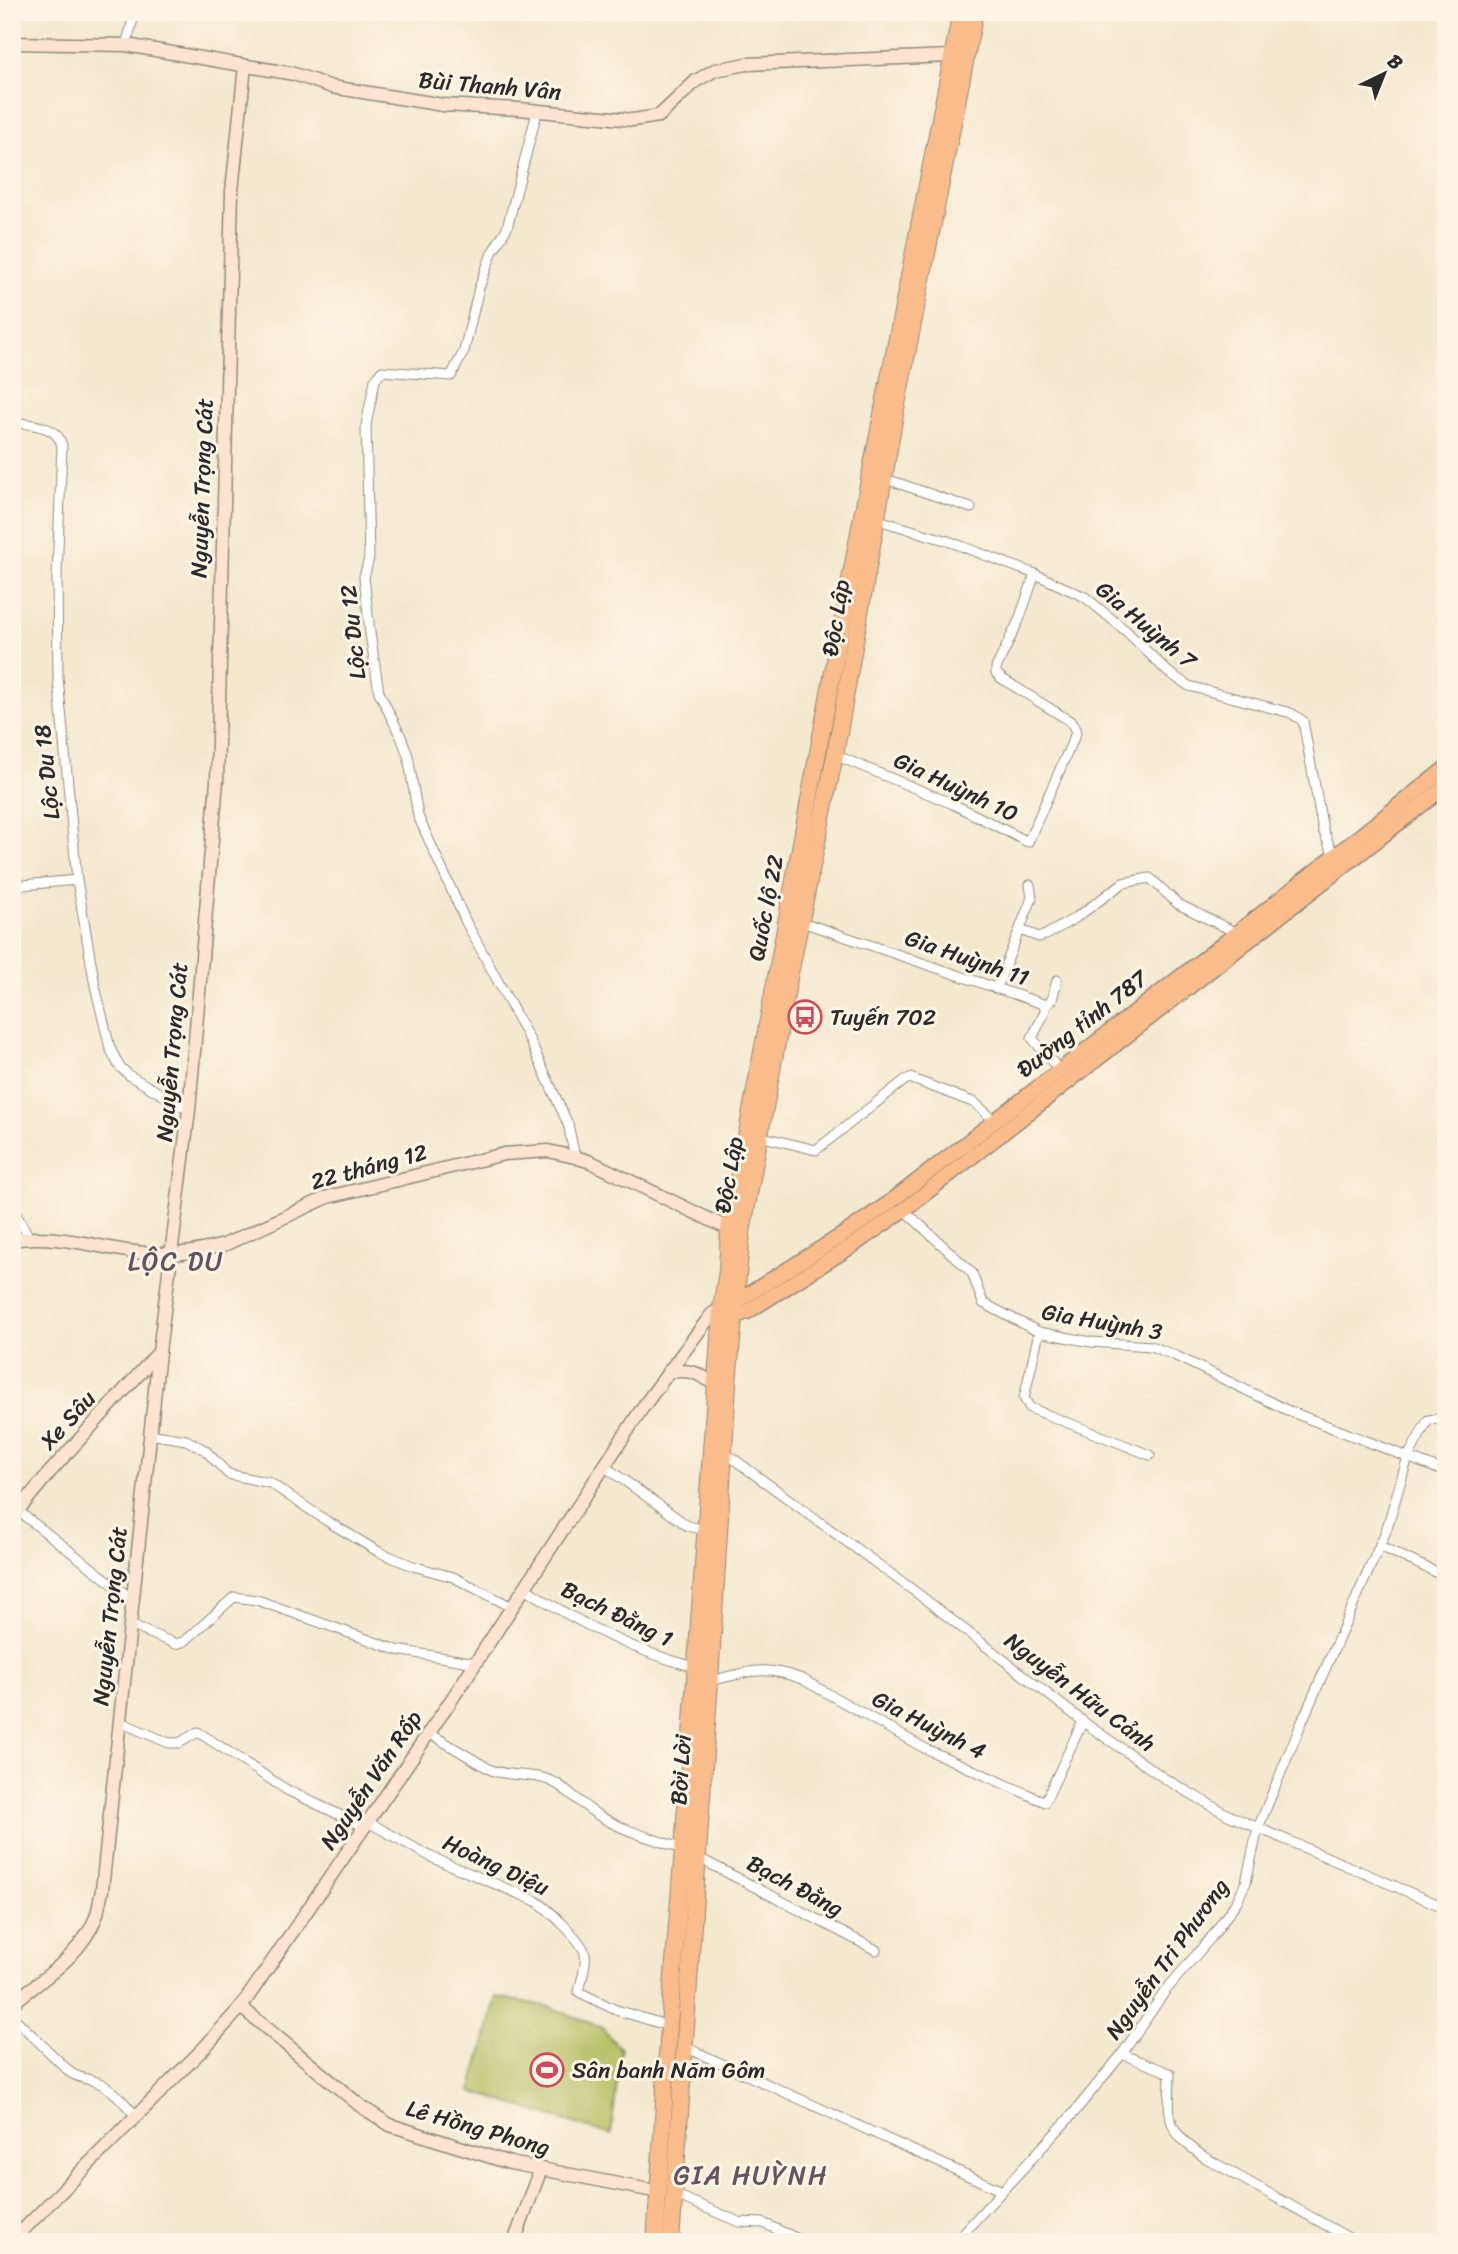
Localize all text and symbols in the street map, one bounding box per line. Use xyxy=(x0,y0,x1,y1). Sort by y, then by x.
north arrow xyxy=(1350,38,1420,108)
text: B xyxy=(1380,46,1411,78)
street label: Bùi Thanh Vân xyxy=(417,59,563,113)
street label: Nguyễn Trọng Cát xyxy=(178,397,226,579)
street label: Gia Huỳnh 7 xyxy=(1086,570,1207,681)
street label: Độc Lập xyxy=(810,577,862,659)
street label: Lộc Du 12 xyxy=(328,583,378,681)
street label: Lộc Du 18 xyxy=(22,722,72,822)
street label: Gia Huỳnh 10 xyxy=(887,740,1025,834)
street label: Quốc lộ 22 xyxy=(736,852,796,964)
street label: Gia Huỳnh 11 xyxy=(899,918,1035,998)
street label: Đường tỉnh 787 xyxy=(1007,958,1158,1089)
street label: Nguyễn Trọng Cát xyxy=(144,961,200,1143)
place label: Tuyến 702 xyxy=(830,997,936,1038)
bus stop icon: Tuyến 702 xyxy=(786,998,824,1036)
street label: 22 tháng 12 xyxy=(306,1132,432,1202)
street label: Độc Lập xyxy=(702,1133,756,1217)
district label: LỘC DU xyxy=(128,1238,224,1284)
street label: Gia Huỳnh 3 xyxy=(1038,1291,1166,1353)
street label: Xe Sâu xyxy=(29,1380,107,1460)
street label: Nguyễn Trọng Cát xyxy=(80,1524,140,1708)
street label: Bạch Đằng 1 xyxy=(554,1569,680,1659)
street label: Nguyễn Hữu Cảnh xyxy=(995,1621,1165,1763)
street label: Gia Huỳnh 4 xyxy=(865,1679,993,1771)
street label: Nguyễn Văn Rốp xyxy=(309,1701,433,1859)
street label: Bời Lời xyxy=(658,1733,704,1807)
street label: Hoàng Diệu xyxy=(436,1822,557,1908)
street label: Bạch Đằng xyxy=(739,1843,851,1929)
street label: Nguyễn Tri Phương xyxy=(1094,1869,1240,2049)
place label: Sân banh Năm Gôm xyxy=(572,2050,766,2091)
sports icon: Sân banh Năm Gôm xyxy=(528,2051,566,2089)
street label: Lê Hồng Phong xyxy=(401,2088,555,2168)
district label: GIA HUỲNH xyxy=(674,2152,828,2198)

